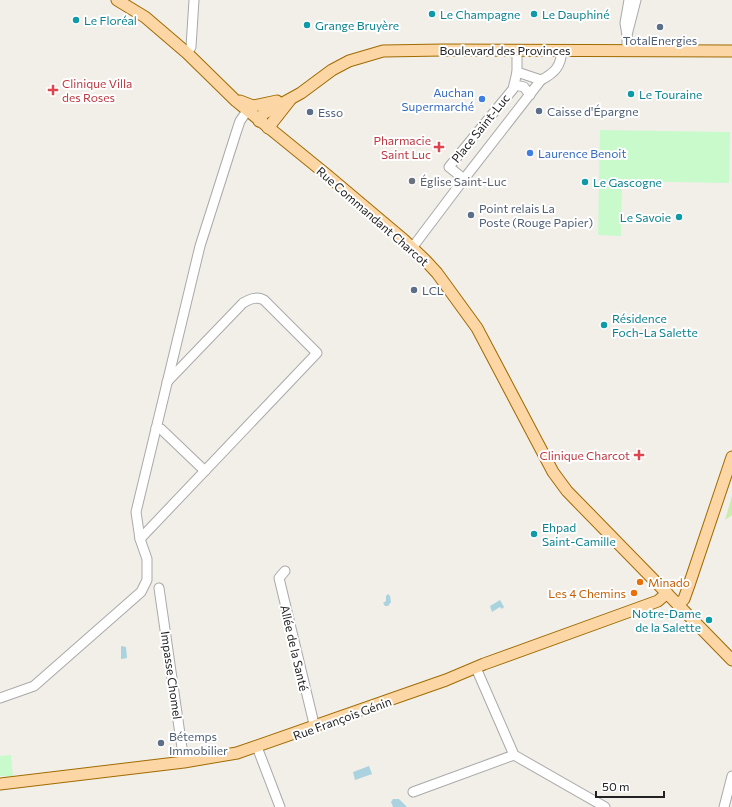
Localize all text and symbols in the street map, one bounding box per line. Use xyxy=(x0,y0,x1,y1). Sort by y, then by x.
place label: Le Champagne xyxy=(440,7,520,21)
place label: Le Dauphiné xyxy=(542,7,610,21)
marker: Le Champagne xyxy=(427,9,437,19)
marker: Le Dauphiné xyxy=(529,9,539,19)
place label: Le Floréal xyxy=(84,13,137,27)
marker: Le Floréal xyxy=(71,15,81,25)
place label: Grange Bruyère xyxy=(315,18,399,32)
marker: Grange Bruyère xyxy=(302,20,312,30)
marker: TotalEnergies xyxy=(655,22,665,32)
place label: TotalEnergies xyxy=(623,33,697,47)
street label: Boulevard des Provinces xyxy=(440,43,570,57)
place label: Clinique Villa des Roses xyxy=(62,76,132,104)
marker: Clinique Villa des Roses xyxy=(47,84,59,96)
place label: Auchan Supermarché xyxy=(402,85,474,113)
place label: Le Touraine xyxy=(639,87,702,101)
marker: Le Touraine xyxy=(626,89,636,99)
street label: Place Saint-Luc xyxy=(448,91,512,165)
marker: Auchan Supermarché xyxy=(477,94,487,104)
place label: Caisse d'Épargne xyxy=(547,104,638,118)
place label: Esso xyxy=(318,105,343,119)
marker: Caisse d'Épargne xyxy=(534,106,544,116)
marker: Esso xyxy=(305,107,315,117)
place label: Pharmacie Saint Luc xyxy=(373,133,431,161)
marker: Pharmacie Saint Luc xyxy=(434,142,444,152)
place label: Laurence Benoit xyxy=(538,146,626,160)
marker: Laurence Benoit xyxy=(525,148,535,158)
street label: Rue Commandant Charcot xyxy=(314,163,432,269)
place label: Église Saint-Luc xyxy=(420,174,507,188)
place label: Le Gascogne xyxy=(593,175,662,189)
marker: Église Saint-Luc xyxy=(407,176,417,186)
marker: Le Gascogne xyxy=(580,177,590,187)
place label: Point relais La Poste (Rouge Papier) xyxy=(479,201,593,229)
marker: Point relais La Poste (Rouge Papier) xyxy=(466,210,476,220)
place label: Le Savoie xyxy=(620,210,671,224)
marker: Le Savoie xyxy=(674,212,684,222)
place label: LCL xyxy=(422,283,444,297)
marker: LCL xyxy=(409,285,419,295)
place label: Résidence Foch-La Salette xyxy=(612,311,698,339)
marker: Résidence Foch-La Salette xyxy=(599,320,609,330)
place label: Clinique Charcot xyxy=(539,448,630,462)
marker: Clinique Charcot xyxy=(633,449,645,461)
place label: Ehpad Saint-Camille xyxy=(542,520,616,548)
marker: Ehpad Saint-Camille xyxy=(529,529,539,539)
place label: Minado xyxy=(648,575,690,589)
marker: Minado xyxy=(635,577,645,587)
place label: Les 4 Chemins xyxy=(548,586,626,600)
marker: Les 4 Chemins xyxy=(629,588,639,598)
street label: Allée de la Santé xyxy=(278,604,312,692)
place label: Notre-Dame de la Salette xyxy=(632,606,701,634)
marker: Notre-Dame de la Salette xyxy=(704,615,714,625)
street label: Impasse Chomel xyxy=(159,630,185,720)
street label: Rue François Génin xyxy=(291,694,393,742)
place label: Bétemps Immobilier xyxy=(169,729,228,757)
marker: Bétemps Immobilier xyxy=(156,738,166,748)
scale bar xyxy=(596,773,664,799)
text: 50 m xyxy=(602,779,630,793)

